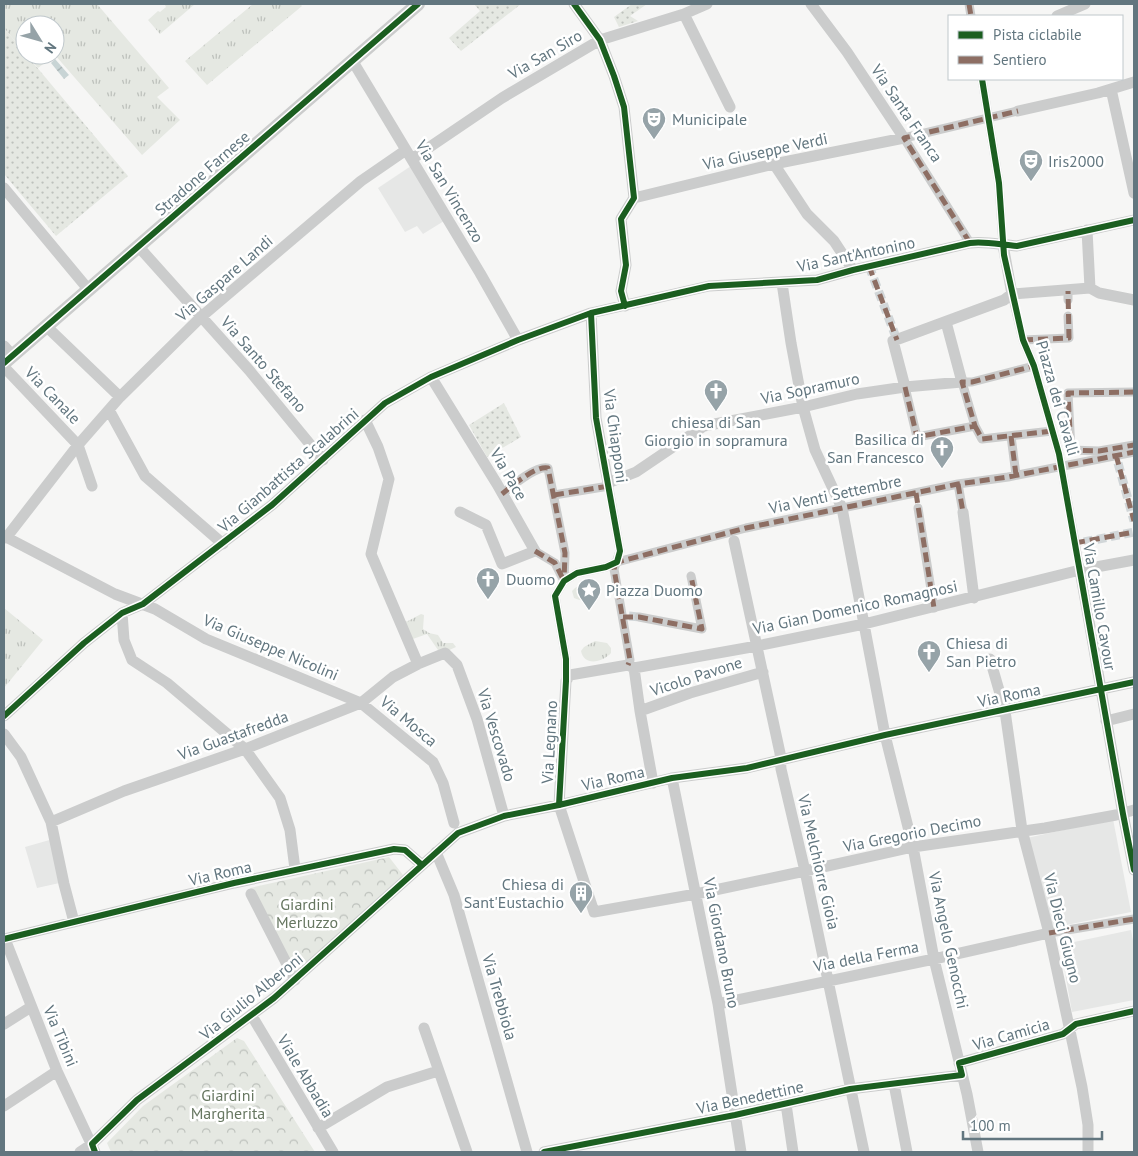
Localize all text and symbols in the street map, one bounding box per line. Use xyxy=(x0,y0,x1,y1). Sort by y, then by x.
north arrow xyxy=(15,15,65,65)
legend xyxy=(948,15,1123,80)
street label: Via San Siro xyxy=(504,25,585,84)
text: Pista ciclabile xyxy=(993,25,1082,44)
text: N xyxy=(40,39,60,57)
text: Sentiero xyxy=(993,50,1047,69)
street label: Via Santa Franca xyxy=(866,59,947,166)
theatre icon: Municipale xyxy=(641,106,667,140)
place label: Municipale xyxy=(672,109,747,129)
street label: Stradone Farnese xyxy=(151,126,253,220)
street label: Via Giuseppe Verdi xyxy=(700,128,829,174)
street label: Via San Vincenzo xyxy=(411,135,488,246)
theatre icon: Iris2000 xyxy=(1018,148,1044,182)
place label: Iris2000 xyxy=(1048,151,1104,171)
street label: Via Gaspare Landi xyxy=(171,230,277,326)
street label: Via Sant'Antonino xyxy=(794,232,917,276)
street label: Via Santo Stefano xyxy=(216,311,311,416)
street label: Piazza dei Cavalli xyxy=(1032,338,1084,458)
street label: Via Canale xyxy=(20,361,85,428)
street label: Via Sopramuro xyxy=(758,368,861,408)
church icon: chiesa di San Giorgio in sopramura xyxy=(703,378,729,412)
street label: Via Chiapponi xyxy=(599,387,632,484)
street label: Via Gianbattista Scalabrini xyxy=(213,403,363,537)
place label: chiesa di San Giorgio in sopramura xyxy=(644,412,788,450)
place label: Basilica di San Francesco xyxy=(827,429,924,467)
church icon: Basilica di San Francesco xyxy=(929,435,955,469)
street label: Via Pace xyxy=(486,443,532,504)
street label: Via Venti Settembre xyxy=(766,470,903,518)
street label: Via Camillo Cavour xyxy=(1079,541,1121,673)
church icon: Duomo xyxy=(475,566,501,600)
place label: Duomo xyxy=(506,569,555,589)
street label: Via Gian Domenico Romagnosi xyxy=(750,576,959,639)
place icon: Piazza Duomo xyxy=(576,577,602,611)
place label: Piazza Duomo xyxy=(606,580,703,600)
street label: Via Giuseppe Nicolini xyxy=(199,609,342,685)
place label: Chiesa di San Pietro xyxy=(946,633,1016,671)
church icon: Chiesa di San Pietro xyxy=(916,639,942,673)
street label: Vicolo Pavone xyxy=(646,652,745,701)
street label: Via Roma xyxy=(975,679,1042,712)
street label: Via Vescovado xyxy=(473,685,521,784)
street label: Via Mosca xyxy=(375,691,442,751)
street label: Via Legnano xyxy=(537,700,561,785)
street label: Via Guastafredda xyxy=(174,706,291,765)
street label: Via Roma xyxy=(579,761,646,795)
street label: Via Melchiorre Gioia xyxy=(794,792,844,932)
street label: Via Gregorio Decimo xyxy=(840,810,983,856)
street label: Via Roma xyxy=(186,856,253,890)
street label: Via Angelo Genocchi xyxy=(924,869,973,1010)
street label: Via Dieci Giugno xyxy=(1039,870,1086,985)
place label: Chiesa di Sant'Eustachio xyxy=(464,874,564,912)
street label: Via Giordano Bruno xyxy=(699,875,744,1010)
building icon: Chiesa di Sant'Eustachio xyxy=(568,880,594,914)
park label: Giardini Merluzzo xyxy=(276,894,338,932)
street label: Via della Ferma xyxy=(811,936,920,976)
street label: Via Giulio Alberoni xyxy=(194,948,307,1045)
street label: Via Trebbiola xyxy=(478,951,522,1042)
street label: Via Tibini xyxy=(39,1002,83,1069)
street label: Via Camicia xyxy=(969,1013,1052,1055)
street label: Viale Abbadia xyxy=(273,1030,339,1121)
street label: Via Benedettine xyxy=(694,1076,805,1118)
park label: Giardini Margherita xyxy=(191,1085,265,1123)
scale bar xyxy=(963,1108,1102,1140)
text: 100 m xyxy=(970,1116,1011,1135)

